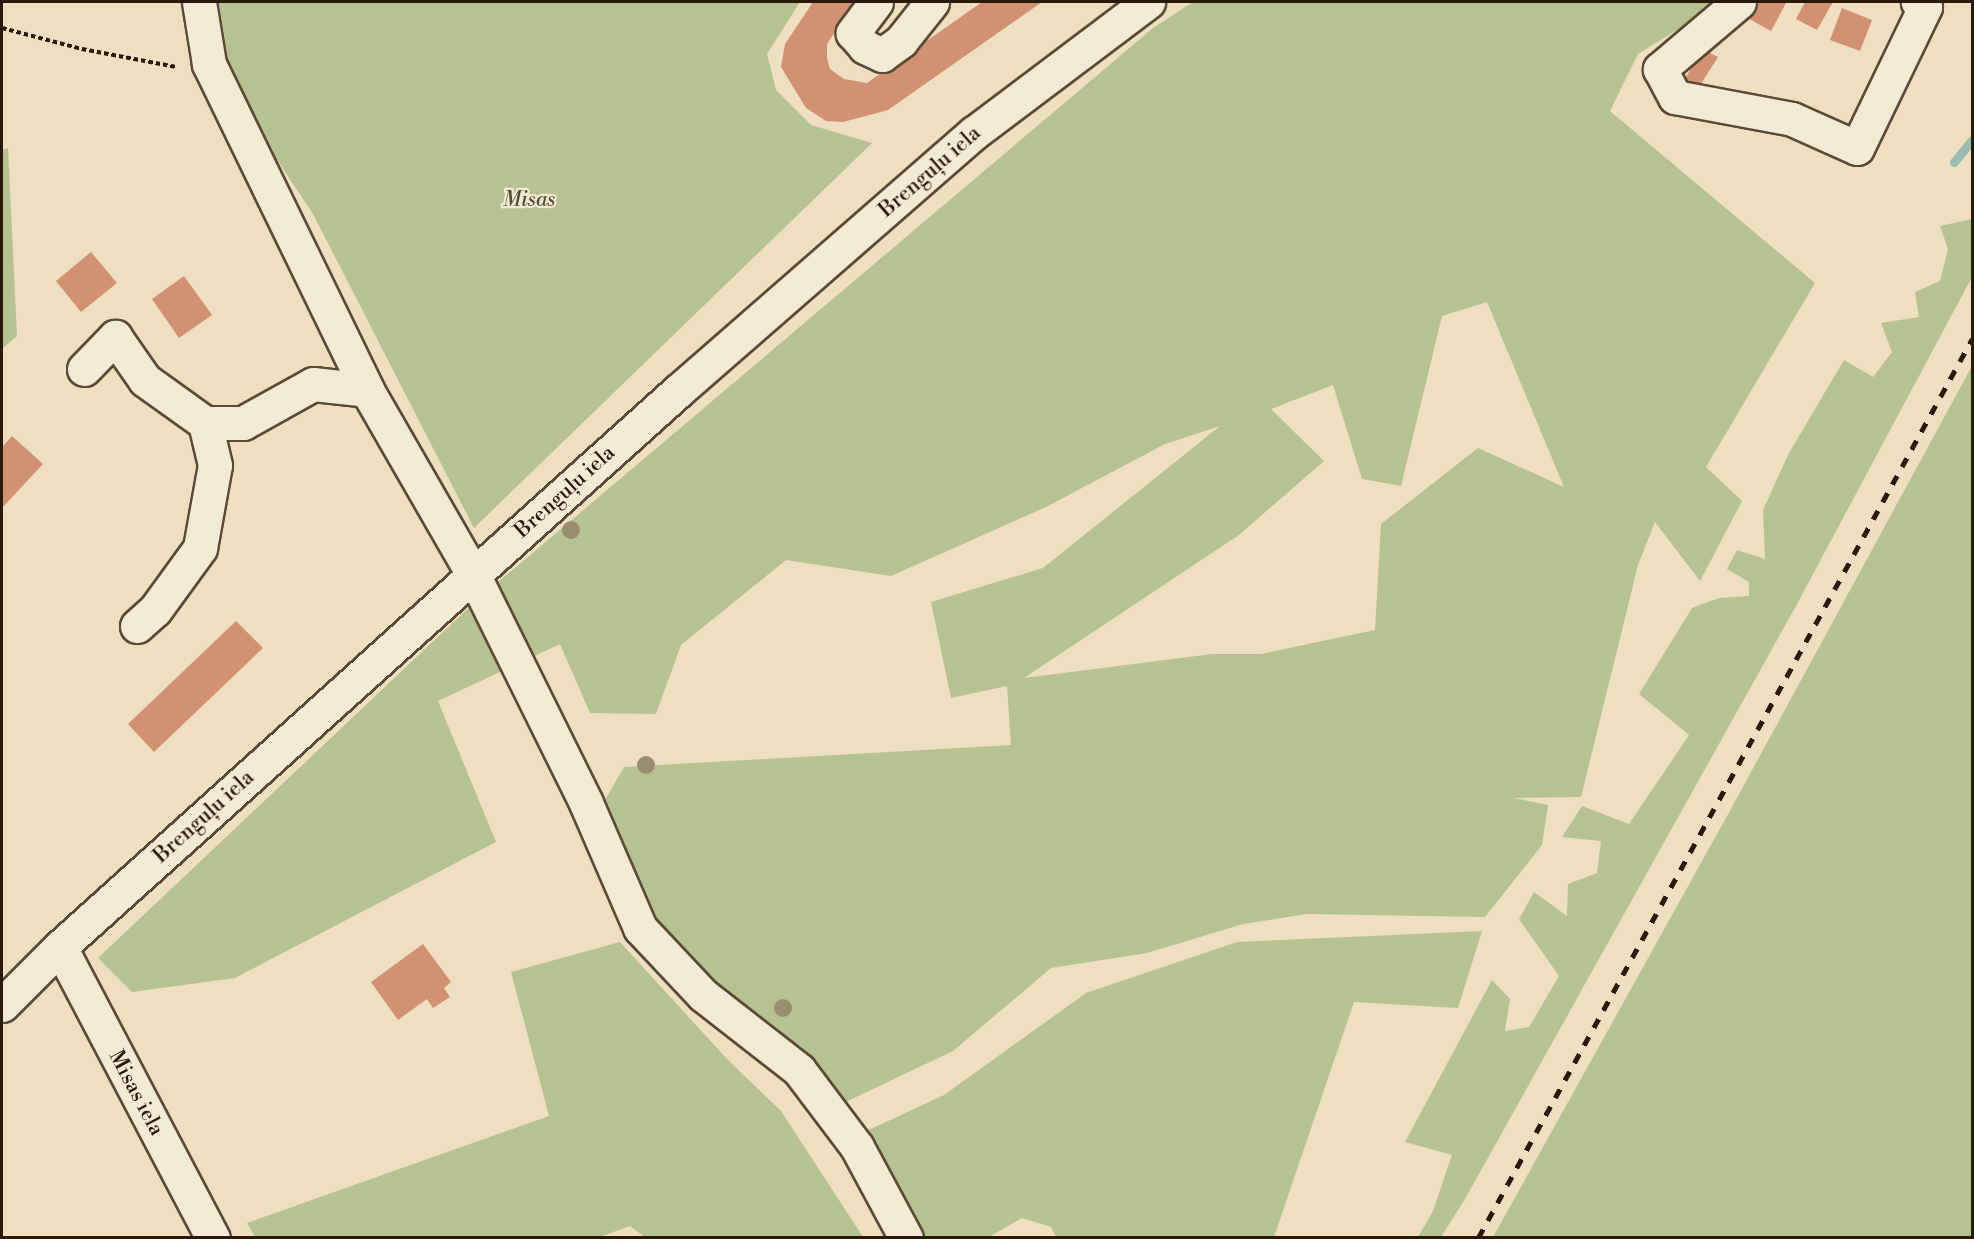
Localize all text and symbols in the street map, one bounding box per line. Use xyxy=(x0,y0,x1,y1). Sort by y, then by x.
street label: Brenguļu iela xyxy=(874,121,986,223)
park label: Misas xyxy=(503,187,555,213)
street label: Brenguļu iela xyxy=(510,440,620,544)
street label: Brenguļu iela xyxy=(149,765,259,869)
street label: Misas iela xyxy=(103,1046,169,1140)

